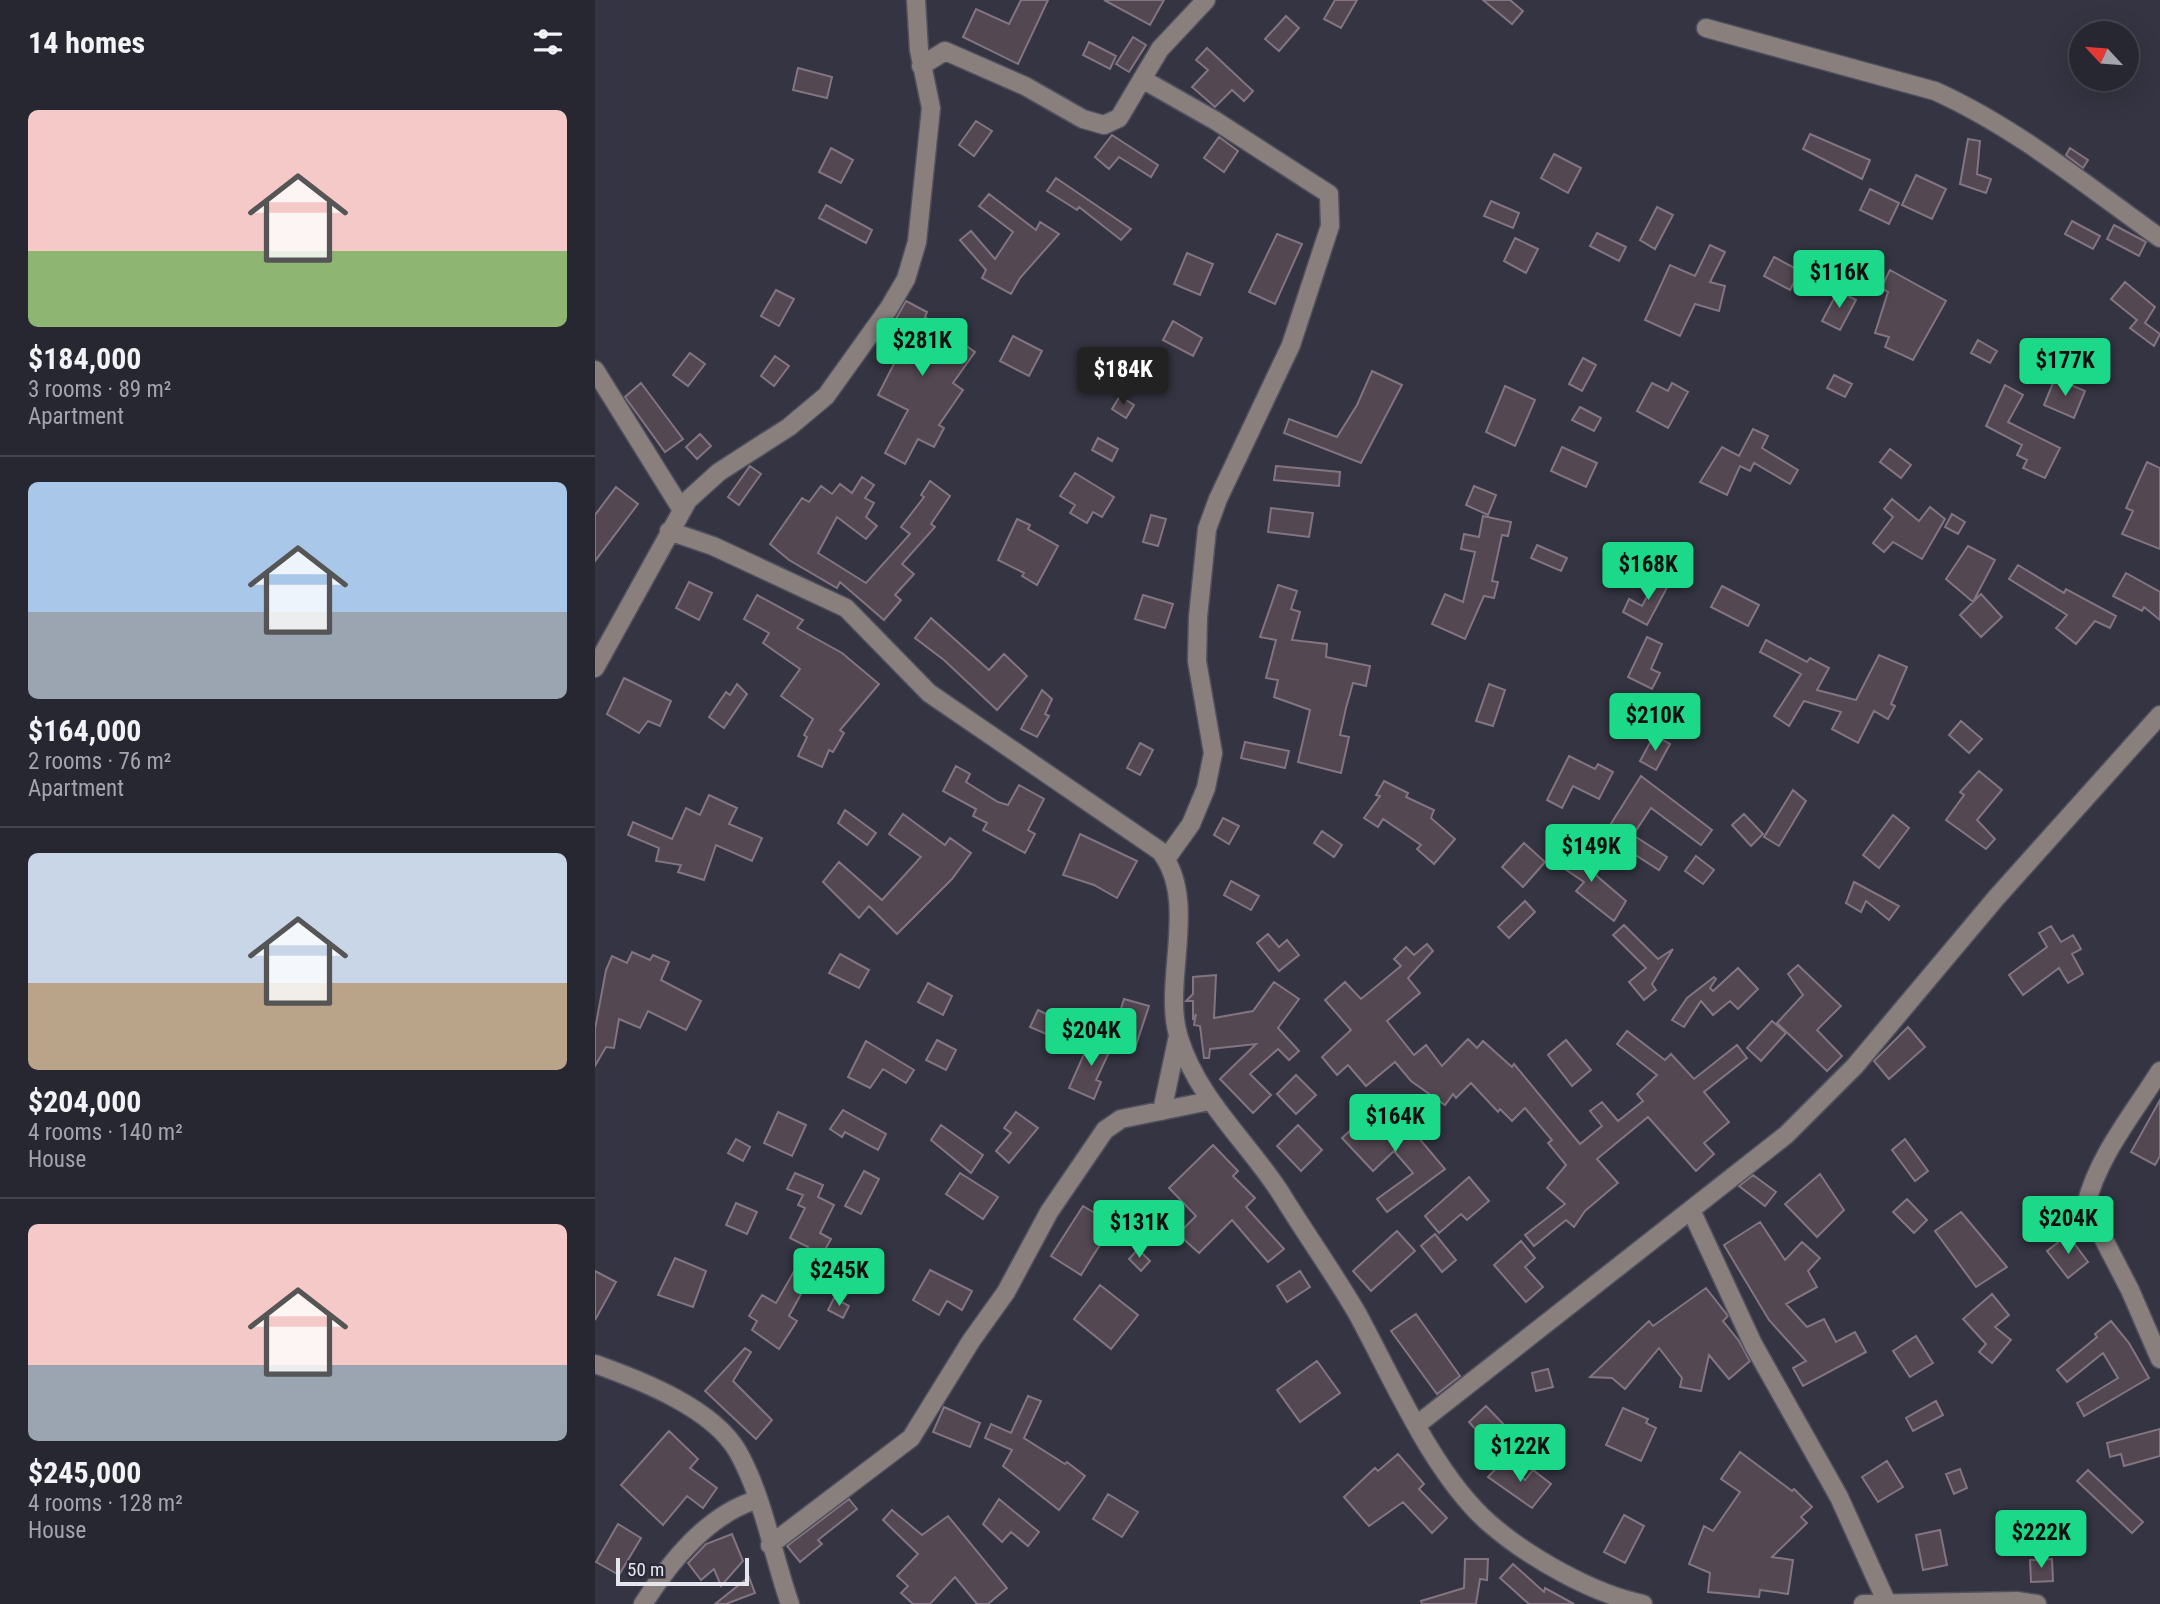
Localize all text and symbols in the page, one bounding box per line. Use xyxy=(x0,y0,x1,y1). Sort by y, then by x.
north arrow xyxy=(2069,21,2139,91)
map controls xyxy=(2069,21,2139,91)
icon: filters xyxy=(529,23,567,61)
text: 14 homes xyxy=(28,25,145,60)
icon: home xyxy=(235,155,361,281)
pin: $116K xyxy=(1790,250,1888,310)
text: $116K xyxy=(1809,259,1869,286)
pin: $281K xyxy=(873,318,971,378)
text: $281K xyxy=(892,327,952,354)
pin: $177K xyxy=(2016,338,2114,398)
text: $184,000 xyxy=(28,341,141,376)
text: $177K xyxy=(2035,347,2095,374)
pin: $184K xyxy=(1074,348,1172,407)
text: $184K xyxy=(1093,356,1153,383)
text: 3 rooms · 89 m² xyxy=(28,376,171,403)
text: Apartment xyxy=(28,403,124,430)
icon: home xyxy=(235,527,361,653)
pin: $168K xyxy=(1599,542,1697,602)
text: $168K xyxy=(1618,551,1678,578)
pin: $210K xyxy=(1606,694,1704,753)
text: $210K xyxy=(1625,702,1685,729)
text: $164,000 xyxy=(28,713,141,748)
text: 2 rooms · 76 m² xyxy=(28,748,171,775)
text: Apartment xyxy=(28,775,124,802)
pin: $149K xyxy=(1542,824,1640,884)
text: $149K xyxy=(1561,833,1621,860)
icon: home xyxy=(235,898,361,1024)
pin: $204K xyxy=(1042,1009,1140,1068)
text: $204K xyxy=(1061,1017,1121,1044)
text: $204,000 xyxy=(28,1084,141,1119)
pin: $164K xyxy=(1346,1094,1444,1154)
text: $164K xyxy=(1365,1103,1425,1130)
text: 4 rooms · 140 m² xyxy=(28,1119,183,1146)
text: House xyxy=(28,1146,86,1173)
pin: $204K xyxy=(2019,1196,2117,1256)
pin: $131K xyxy=(1090,1200,1188,1260)
text: $204K xyxy=(2038,1205,2098,1232)
text: $131K xyxy=(1109,1209,1169,1236)
pin: $245K xyxy=(790,1248,888,1308)
text: $245K xyxy=(809,1257,869,1284)
icon: home xyxy=(235,1269,361,1395)
pin: $122K xyxy=(1471,1424,1569,1484)
text: $122K xyxy=(1490,1433,1550,1460)
text: $245,000 xyxy=(28,1455,141,1490)
text: 4 rooms · 128 m² xyxy=(28,1490,183,1517)
pin: $222K xyxy=(1992,1510,2090,1570)
text: House xyxy=(28,1517,86,1544)
text: $222K xyxy=(2011,1519,2071,1546)
scale bar xyxy=(616,1555,749,1587)
text: 50 m xyxy=(627,1558,664,1581)

